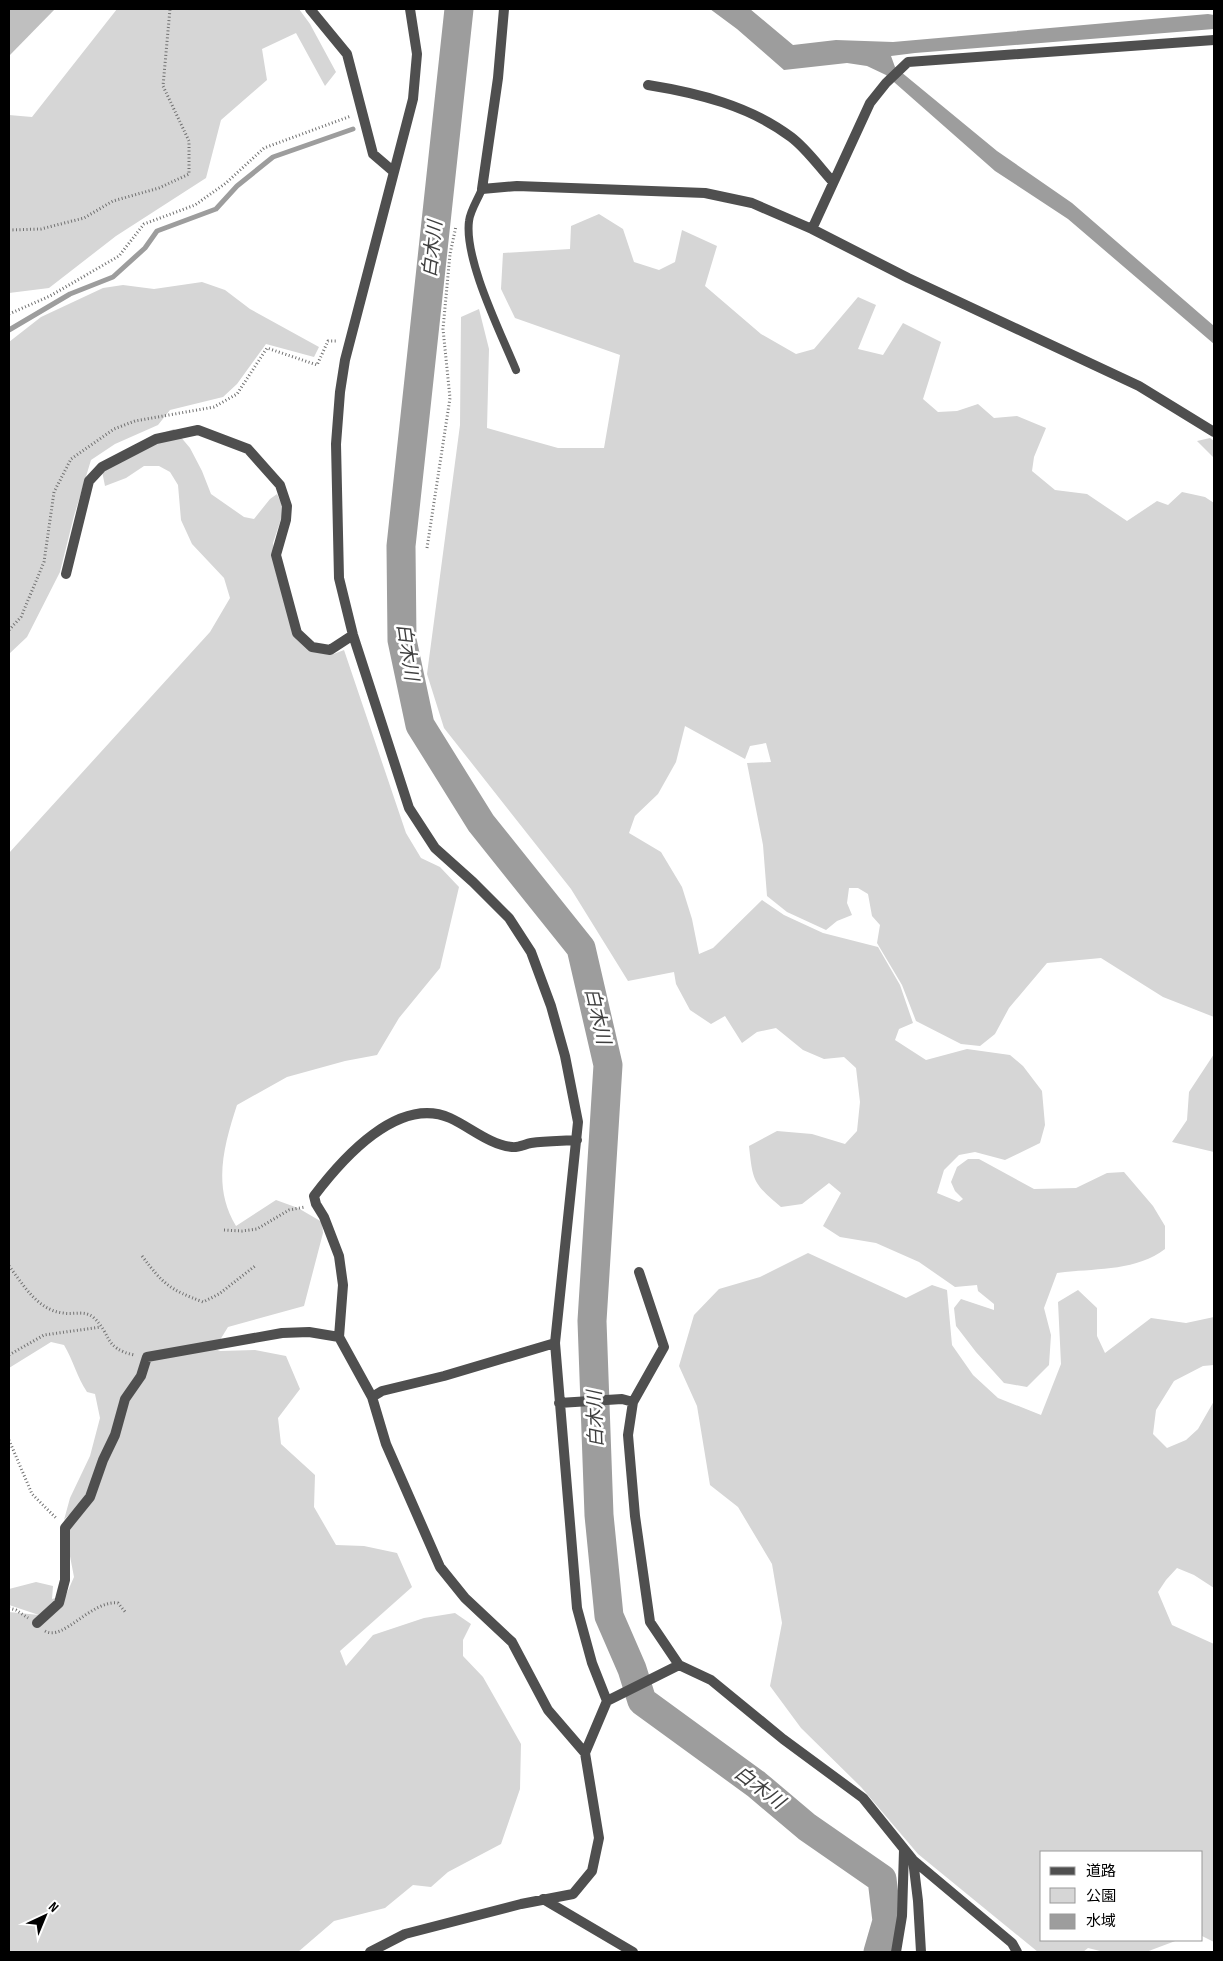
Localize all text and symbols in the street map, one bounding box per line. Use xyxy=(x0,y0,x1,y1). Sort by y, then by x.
water label: 白木川 xyxy=(419,217,448,279)
water label: 白木川 xyxy=(392,622,423,684)
water label: 白木川 xyxy=(579,986,615,1048)
water label: 白木川 xyxy=(583,1388,608,1448)
water label: 白木川 xyxy=(729,1762,790,1816)
legend xyxy=(1040,1851,1203,1941)
text: 道路 xyxy=(1086,1862,1116,1881)
text: 公園 xyxy=(1086,1887,1116,1906)
north arrow xyxy=(20,1891,70,1941)
text: N xyxy=(45,1898,62,1916)
text: 水域 xyxy=(1086,1912,1116,1931)

